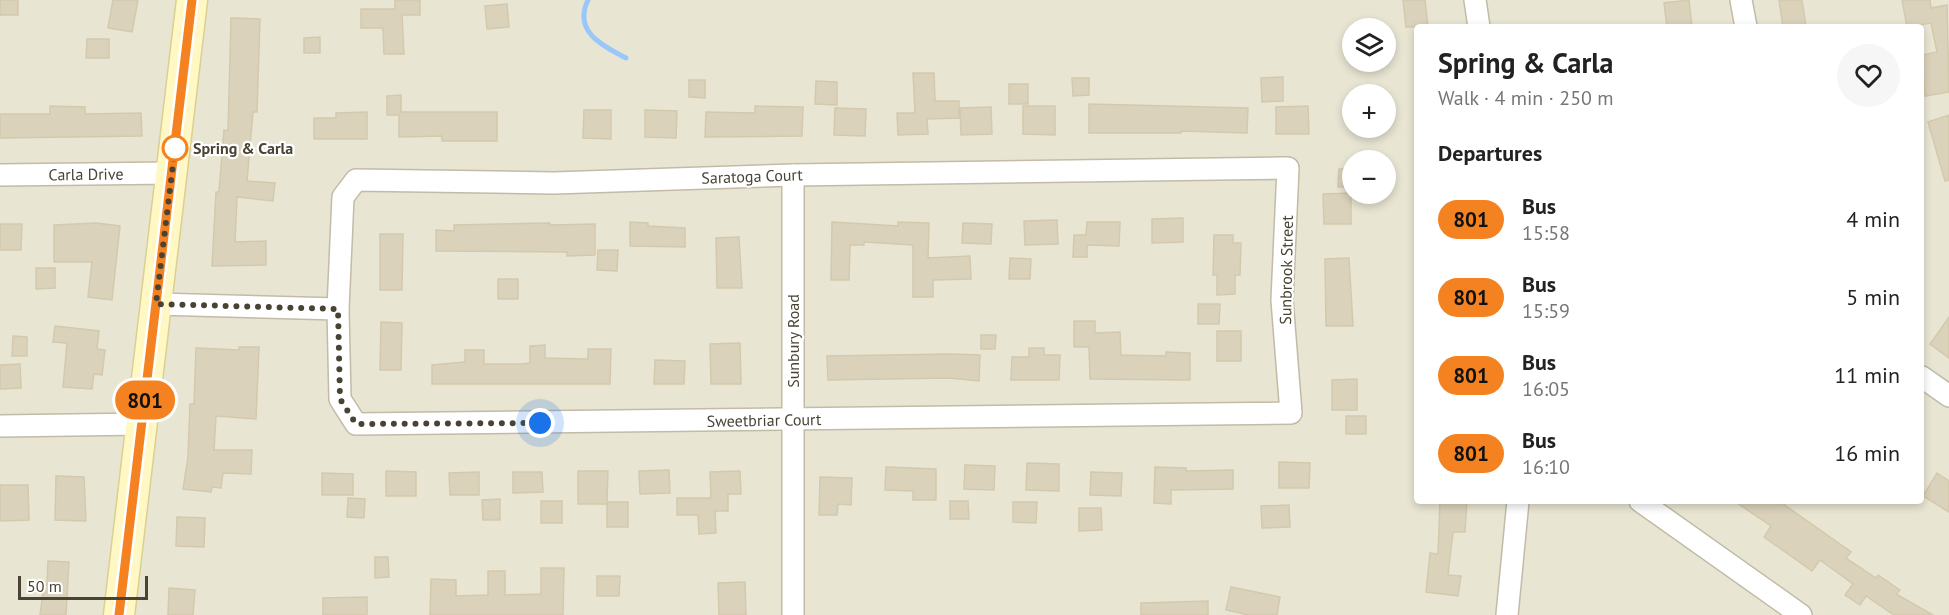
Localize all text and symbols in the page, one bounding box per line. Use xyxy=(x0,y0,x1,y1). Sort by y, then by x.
map controls xyxy=(1342,18,1396,204)
button: layers xyxy=(1342,18,1396,72)
text: Spring & Carla xyxy=(1438,44,1613,81)
button: heart xyxy=(1837,44,1900,107)
button: + xyxy=(1342,84,1396,138)
text: Walk · 4 min · 250 m xyxy=(1438,85,1614,111)
marker: Spring & Carla xyxy=(162,135,188,161)
place label: Spring & Carla xyxy=(193,138,293,158)
text: Departures xyxy=(1438,139,1542,167)
button: − xyxy=(1342,150,1396,204)
street label: Carla Drive xyxy=(48,164,124,184)
street label: Saratoga Court xyxy=(701,164,804,188)
text: Bus xyxy=(1522,192,1556,220)
text: 4 min xyxy=(1846,205,1900,233)
text: 801 xyxy=(1453,206,1489,233)
street label: Sunbrook Street xyxy=(1275,215,1297,325)
text: 15:58 xyxy=(1522,220,1570,246)
text: Bus xyxy=(1522,270,1556,298)
text: 5 min xyxy=(1846,283,1900,311)
text: 801 xyxy=(1453,284,1489,311)
street label: Sunbury Road xyxy=(783,294,803,388)
text: 15:59 xyxy=(1522,298,1570,324)
text: Bus xyxy=(1522,348,1556,376)
text: 11 min xyxy=(1834,361,1900,389)
text: 801 xyxy=(1453,362,1489,389)
text: 16:05 xyxy=(1522,376,1570,402)
line badge: 801 xyxy=(110,380,180,420)
text: 801 xyxy=(127,387,163,414)
your location xyxy=(525,408,555,438)
street label: Sweetbriar Court xyxy=(706,409,822,431)
text: Bus xyxy=(1522,426,1556,454)
text: 16 min xyxy=(1834,439,1900,467)
text: 801 xyxy=(1453,440,1489,467)
text: 16:10 xyxy=(1522,454,1570,480)
scale bar xyxy=(18,573,148,600)
text: 50 m xyxy=(27,576,62,596)

